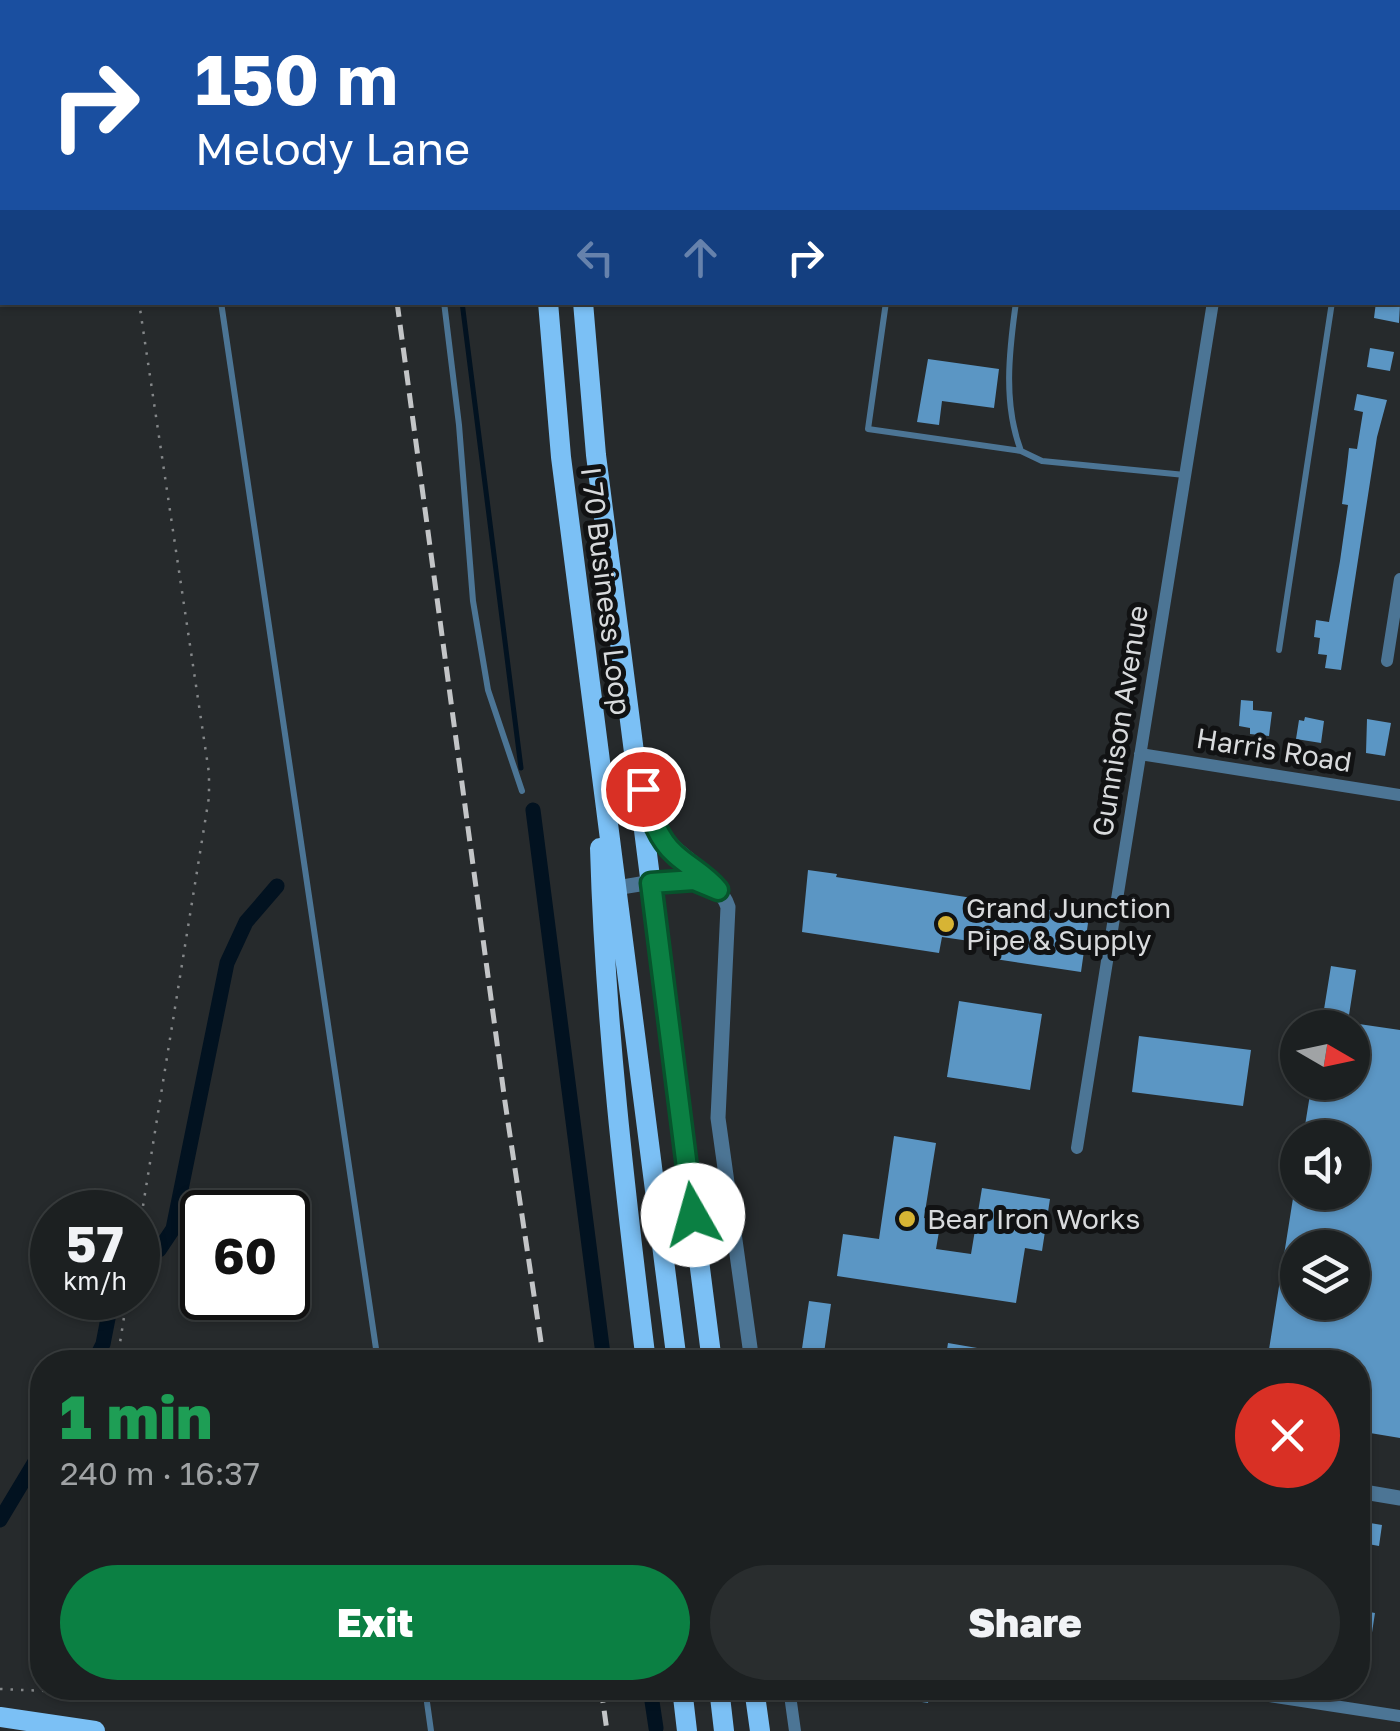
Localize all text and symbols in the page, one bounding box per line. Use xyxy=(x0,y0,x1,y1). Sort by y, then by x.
text: 150 m xyxy=(195,36,398,120)
icon: right xyxy=(30,40,160,170)
text: Melody Lane xyxy=(195,121,470,175)
icon: left xyxy=(568,230,623,285)
icon: ahead xyxy=(673,230,728,285)
icon: right xyxy=(778,230,833,285)
street label: I 70 Business Loop xyxy=(575,465,638,717)
street label: Gunnison Avenue xyxy=(1085,603,1154,839)
street label: Harris Road xyxy=(1194,721,1354,778)
pin xyxy=(601,747,686,832)
icon: arrive xyxy=(616,762,671,817)
place label: Grand Junction Pipe & Supply xyxy=(966,891,1171,956)
marker: Grand Junction Pipe & Supply xyxy=(935,913,957,935)
north arrow xyxy=(1280,1010,1370,1100)
map controls xyxy=(1280,1010,1370,1320)
button: sound xyxy=(1280,1120,1370,1210)
position arrow xyxy=(641,1163,745,1267)
speed limit sign: 60 xyxy=(180,1190,310,1320)
place label: Bear Iron Works xyxy=(927,1202,1140,1235)
marker: Bear Iron Works xyxy=(896,1208,918,1230)
text: 57 xyxy=(66,1213,124,1273)
button: layers xyxy=(1280,1230,1370,1320)
text: km/h xyxy=(63,1265,127,1296)
text: 1 min xyxy=(60,1380,212,1452)
button: close xyxy=(1235,1383,1340,1488)
text: 240 m · 16:37 xyxy=(60,1454,260,1492)
button: Exit xyxy=(60,1565,690,1680)
button: Share xyxy=(710,1565,1340,1680)

